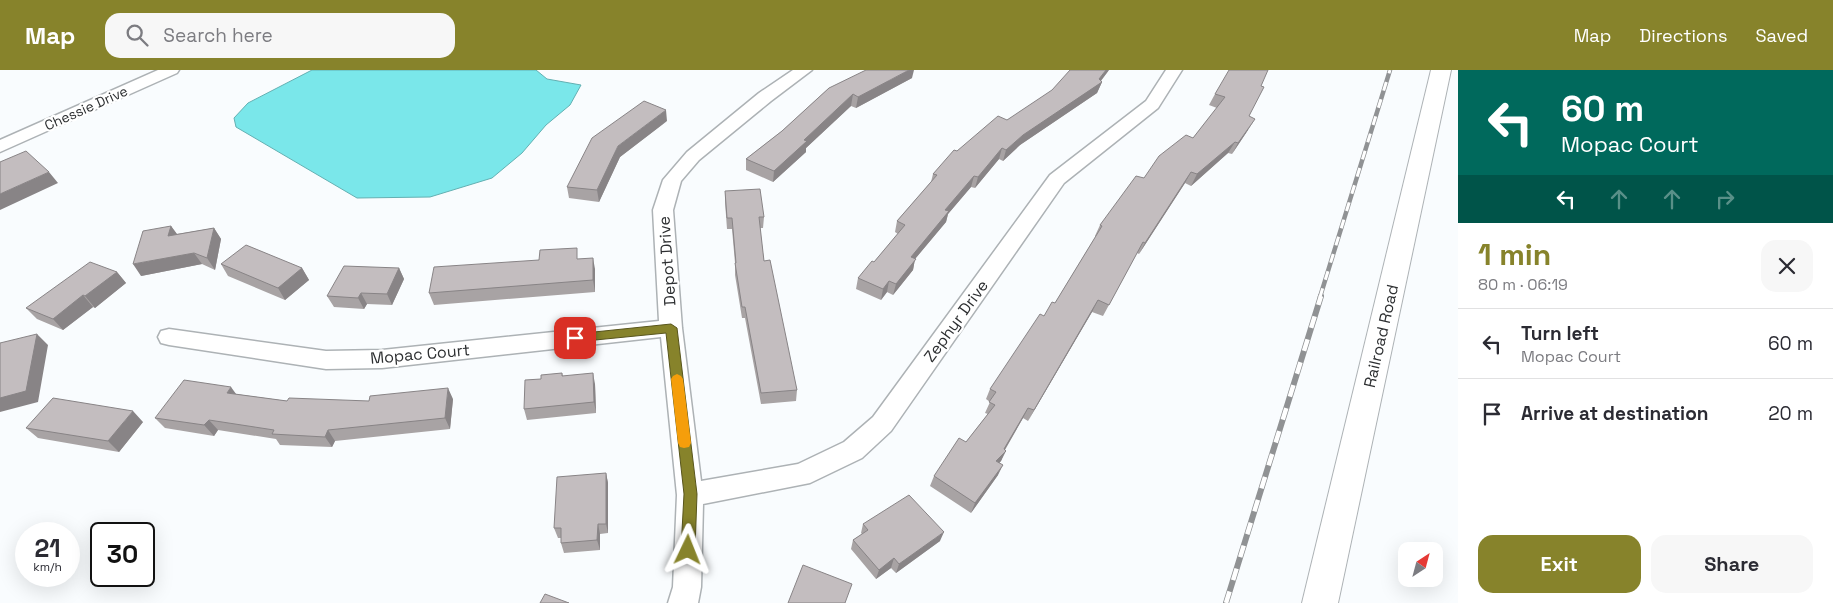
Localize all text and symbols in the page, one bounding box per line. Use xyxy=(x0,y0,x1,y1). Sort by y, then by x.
search box xyxy=(105,13,455,58)
text: Map xyxy=(25,20,75,51)
icon: search xyxy=(123,21,151,49)
text: Search here xyxy=(163,23,273,48)
text: Map xyxy=(1574,24,1611,47)
text: Directions xyxy=(1639,24,1728,47)
text: Saved xyxy=(1756,24,1808,47)
street label: Chessie Drive xyxy=(41,82,131,134)
text: 60 m xyxy=(1561,87,1644,131)
icon: left xyxy=(1478,90,1543,155)
text: Mopac Court xyxy=(1561,130,1699,158)
icon: left xyxy=(1552,185,1580,213)
icon: ahead xyxy=(1605,185,1633,213)
icon: ahead xyxy=(1658,185,1686,213)
icon: right xyxy=(1711,185,1739,213)
street label: Depot Drive xyxy=(653,215,681,307)
text: 1 min xyxy=(1478,235,1551,274)
button: close xyxy=(1761,240,1813,292)
text: 80 m · 06:19 xyxy=(1478,274,1568,295)
street label: Zephyr Drive xyxy=(919,276,993,366)
street label: Railroad Road xyxy=(1359,282,1403,390)
pin xyxy=(554,317,596,359)
text: Turn left xyxy=(1521,321,1599,346)
icon: arrive xyxy=(561,324,589,352)
icon: left xyxy=(1478,330,1506,358)
text: 60 m xyxy=(1768,331,1813,356)
street label: Mopac Court xyxy=(369,339,471,369)
text: Mopac Court xyxy=(1521,346,1621,367)
icon: arrive xyxy=(1478,400,1506,428)
text: Arrive at destination xyxy=(1521,401,1709,426)
text: 20 m xyxy=(1768,401,1813,426)
speed limit sign: 30 xyxy=(90,522,155,587)
position arrow xyxy=(661,523,713,575)
text: 21 xyxy=(34,532,61,564)
button: Exit xyxy=(1478,535,1641,593)
button: Share xyxy=(1651,535,1813,593)
north arrow xyxy=(1398,542,1442,588)
map controls xyxy=(1398,542,1443,587)
text: km/h xyxy=(33,559,62,575)

